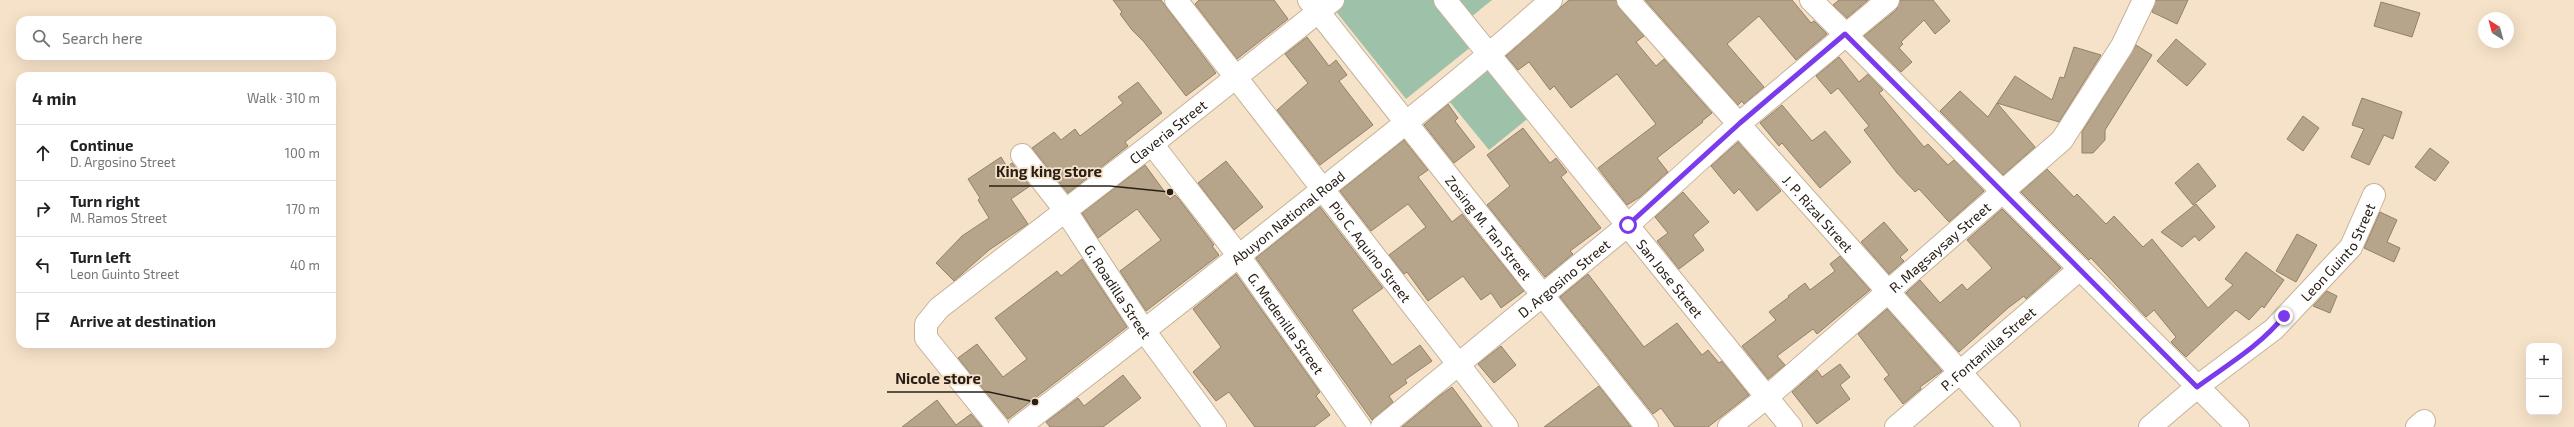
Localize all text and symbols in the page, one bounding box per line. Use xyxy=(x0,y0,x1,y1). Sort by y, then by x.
north arrow xyxy=(2478,12,2514,48)
search box xyxy=(16,16,336,60)
icon: search xyxy=(30,27,52,49)
text: Search here xyxy=(62,29,143,47)
text: 4 min xyxy=(32,88,76,108)
text: Walk · 310 m xyxy=(247,90,320,106)
street label: Claveria Street xyxy=(1126,96,1210,167)
text: Continue xyxy=(70,136,133,154)
icon: ahead xyxy=(32,142,54,164)
text: 100 m xyxy=(285,145,320,161)
text: D. Argosino Street xyxy=(70,154,176,170)
callout: King king store xyxy=(989,159,1110,186)
text: King king store xyxy=(996,162,1102,180)
street label: Abuyon National Road xyxy=(1227,167,1348,268)
street label: J. P. Rizal Street xyxy=(1780,171,1857,255)
street label: Zosing M. Tan Street xyxy=(1442,172,1536,283)
text: Turn right xyxy=(70,192,140,210)
street label: Pio C. Aquino Street xyxy=(1326,197,1415,305)
icon: right xyxy=(32,198,54,220)
street label: R. Magsaysay Street xyxy=(1885,198,1994,296)
street label: Leon Guinto Street xyxy=(2297,200,2378,304)
text: 170 m xyxy=(286,201,320,217)
text: M. Ramos Street xyxy=(70,210,167,226)
route start xyxy=(1619,216,1637,234)
street label: D. Argosino Street xyxy=(1514,235,1613,321)
street label: San Jose Street xyxy=(1634,236,1707,321)
street label: G. Roadilla Street xyxy=(1081,241,1155,342)
text: Turn left xyxy=(70,248,131,266)
icon: left xyxy=(32,254,54,276)
text: 40 m xyxy=(290,257,320,273)
text: Leon Guinto Street xyxy=(70,266,179,282)
street label: G. Medenilla Street xyxy=(1245,269,1328,377)
street label: P. Fontanilla Street xyxy=(1937,303,2039,394)
route end xyxy=(2275,307,2293,325)
icon: arrive xyxy=(32,310,54,332)
text: Arrive at destination xyxy=(70,312,216,330)
map controls xyxy=(2526,343,2562,415)
button: + xyxy=(2526,343,2562,379)
callout: Nicole store xyxy=(887,365,989,392)
text: Nicole store xyxy=(895,369,981,387)
button: − xyxy=(2526,379,2562,415)

